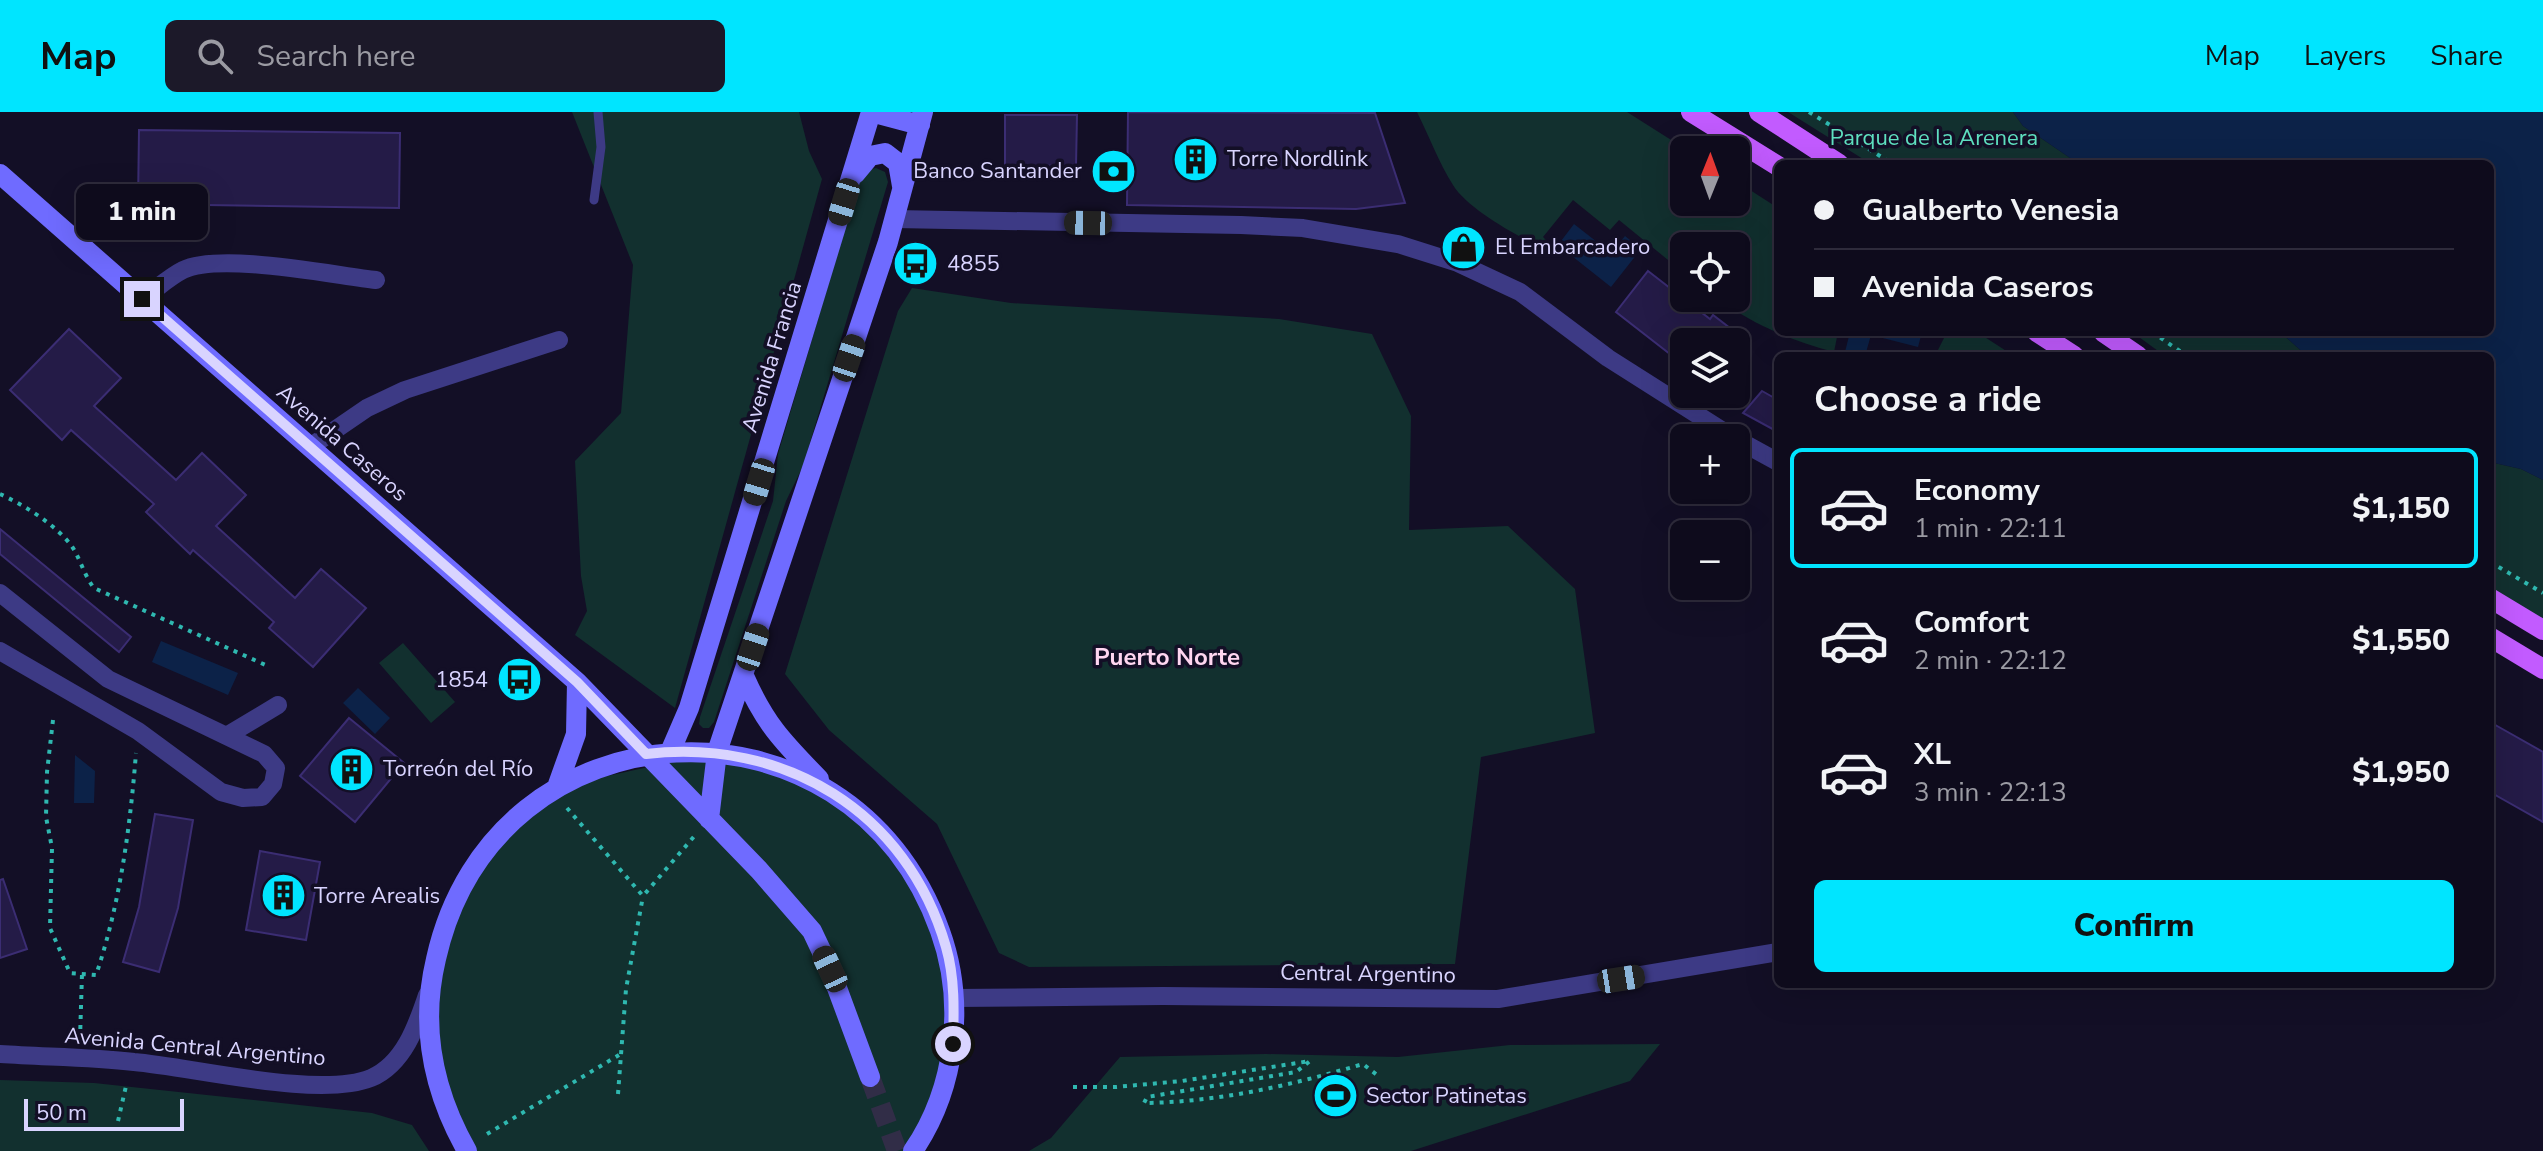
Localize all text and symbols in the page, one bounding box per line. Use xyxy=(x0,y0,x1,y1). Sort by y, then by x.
search box xyxy=(165,20,725,92)
text: Map xyxy=(40,31,117,82)
icon: search xyxy=(193,34,237,78)
text: Search here xyxy=(257,36,416,77)
text: Map xyxy=(2205,37,2260,75)
text: Layers xyxy=(2304,37,2386,75)
text: Share xyxy=(2430,37,2503,75)
park label: Parque de la Arenera xyxy=(1830,123,2038,153)
building icon: Torre Nordlink xyxy=(1172,135,1220,183)
north arrow xyxy=(1670,136,1750,216)
map controls xyxy=(1670,136,1750,600)
place label: Torre Nordlink xyxy=(1227,144,1369,174)
bank icon: Banco Santander xyxy=(1089,147,1137,195)
place label: Banco Santander xyxy=(913,156,1082,186)
car xyxy=(826,176,862,228)
callout: 1 min xyxy=(76,183,208,239)
text: Gualberto Venesia xyxy=(1862,190,2119,231)
text: 1 min xyxy=(108,194,176,229)
car xyxy=(1064,211,1112,235)
shop icon: El Embarcadero xyxy=(1440,223,1488,271)
place label: El Embarcadero xyxy=(1495,232,1650,262)
button: locate xyxy=(1670,232,1750,312)
bus stop icon: 4855 xyxy=(892,240,940,288)
place label: 4855 xyxy=(947,249,1000,279)
text: Avenida Caseros xyxy=(1862,267,2094,308)
street label: Avenida Francia xyxy=(735,278,809,436)
route end xyxy=(124,281,160,317)
button: layers xyxy=(1670,328,1750,408)
car xyxy=(830,331,868,385)
text: Choose a ride xyxy=(1814,375,2042,424)
street label: Avenida Caseros xyxy=(270,378,414,508)
button: + xyxy=(1670,424,1750,504)
car xyxy=(741,456,777,508)
text: Economy xyxy=(1914,470,2040,511)
icon: car xyxy=(1818,472,1890,544)
text: $1,150 xyxy=(2352,488,2450,529)
text: 1 min · 22:11 xyxy=(1914,511,2067,546)
button: − xyxy=(1670,520,1750,600)
text: Comfort xyxy=(1914,602,2029,643)
icon: car xyxy=(1818,604,1890,676)
car xyxy=(734,620,772,674)
text: $1,550 xyxy=(2352,620,2450,661)
district label: Puerto Norte xyxy=(1094,641,1240,673)
text: 2 min · 22:12 xyxy=(1914,643,2067,678)
bus stop icon: 1854 xyxy=(495,656,543,704)
place label: 1854 xyxy=(435,665,488,695)
text: XL xyxy=(1914,734,1951,775)
icon: car xyxy=(1818,736,1890,808)
building icon: Torreón del Río xyxy=(328,745,376,793)
text: $1,950 xyxy=(2352,752,2450,793)
place label: Torreón del Río xyxy=(383,754,533,784)
text: 3 min · 22:13 xyxy=(1914,775,2067,810)
building icon: Torre Arealis xyxy=(259,872,307,920)
button: Confirm xyxy=(1814,880,2454,972)
place label: Torre Arealis xyxy=(314,881,440,911)
car xyxy=(809,942,851,996)
street label: Central Argentino xyxy=(1280,957,1456,991)
car xyxy=(1595,963,1647,995)
street label: Avenida Central Argentino xyxy=(63,1021,327,1073)
route start xyxy=(935,1026,971,1062)
sports icon: Sector Patinetas xyxy=(1311,1072,1359,1120)
place label: Sector Patinetas xyxy=(1366,1081,1527,1111)
scale bar xyxy=(24,1095,184,1131)
text: 50 m xyxy=(36,1098,87,1128)

